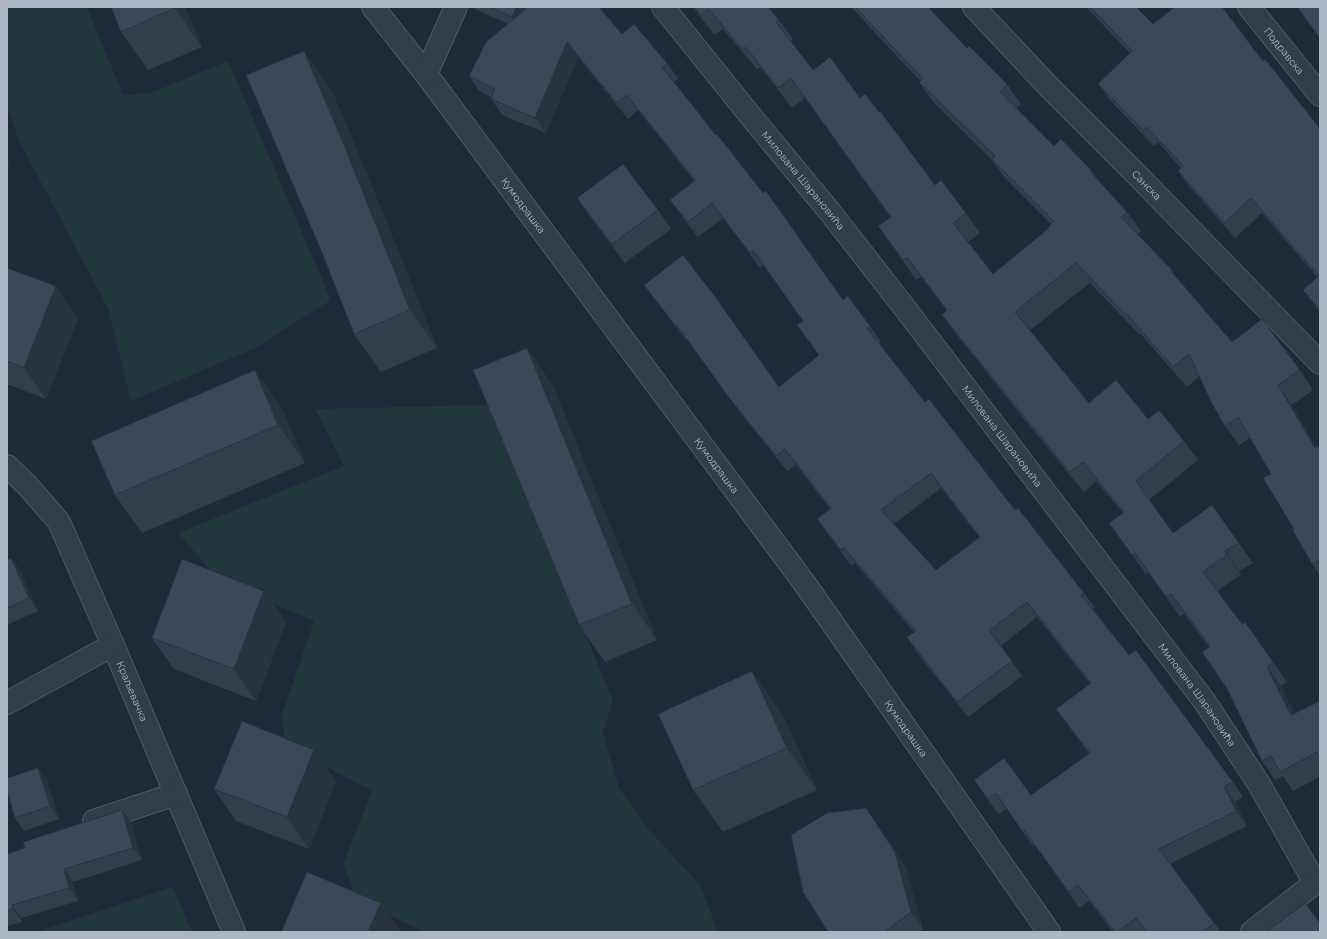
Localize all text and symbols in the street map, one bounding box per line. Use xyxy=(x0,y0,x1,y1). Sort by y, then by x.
street label: Подравска xyxy=(1261,25,1307,77)
street label: Милована Шарановића xyxy=(758,128,848,233)
street label: Санска xyxy=(1129,168,1164,203)
street label: Кумодрашка xyxy=(498,175,548,236)
street label: Милована Шарановића xyxy=(959,383,1045,490)
street label: Кумодрашка xyxy=(691,435,742,496)
street label: Милована Шарановића xyxy=(1155,641,1239,749)
street label: Краљевачка xyxy=(114,659,151,724)
street label: Кумодрашка xyxy=(881,698,930,760)

